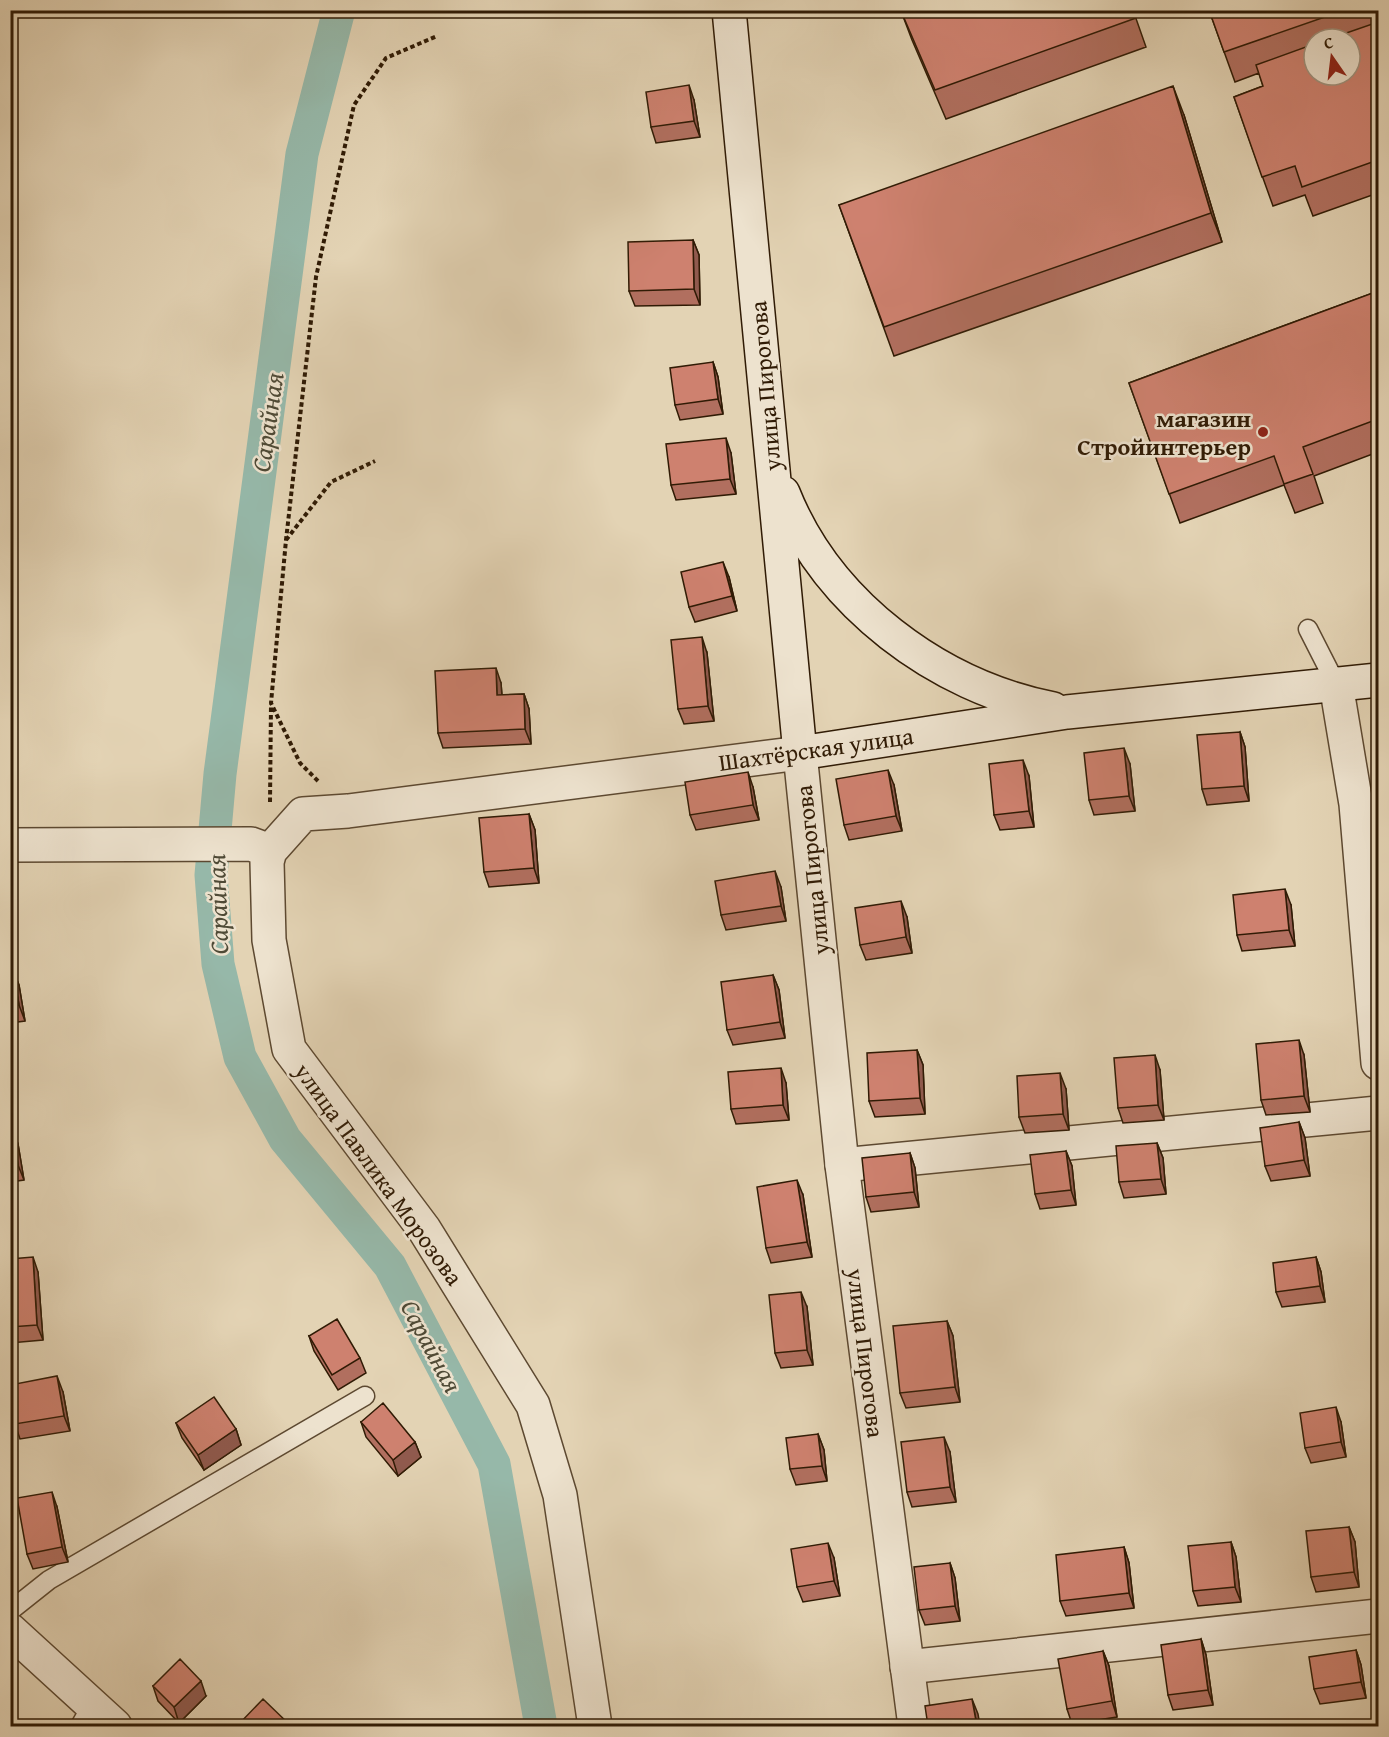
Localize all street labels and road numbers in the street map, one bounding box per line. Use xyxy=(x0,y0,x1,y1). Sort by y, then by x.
street label: улица Пирогова xyxy=(740,299,790,473)
street label: Шахтёрская улица xyxy=(716,718,916,780)
street label: улица Пирогова xyxy=(786,783,838,958)
street label: улица Павлика Морозова xyxy=(286,1055,472,1293)
street label: улица Пирогова xyxy=(838,1265,894,1440)

